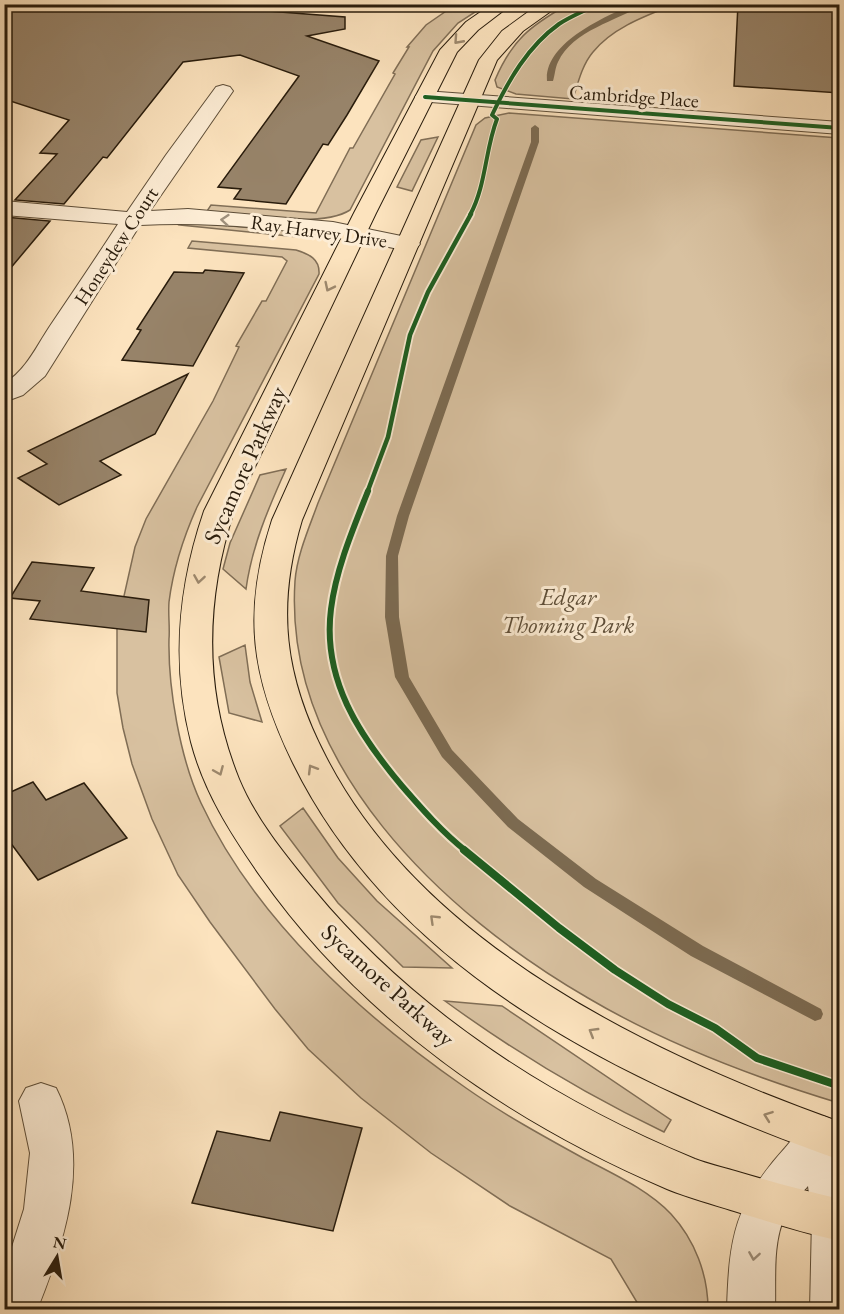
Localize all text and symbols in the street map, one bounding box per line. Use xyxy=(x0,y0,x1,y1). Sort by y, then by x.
one-way arrow xyxy=(454,33,465,44)
street label: Cambridge Place xyxy=(568,79,700,114)
street label: Honeydew Court xyxy=(68,181,164,310)
street label: Ray Harvey Drive xyxy=(249,209,389,253)
one-way arrow xyxy=(221,214,230,227)
one-way arrow xyxy=(325,281,336,291)
street label: Sycamore Parkway xyxy=(196,381,293,549)
one-way arrow xyxy=(194,575,206,584)
park label: Edgar Thoming Park xyxy=(502,581,634,640)
one-way arrow xyxy=(212,765,224,776)
one-way arrow xyxy=(307,765,319,775)
street label: Sycamore Parkway xyxy=(315,916,462,1053)
one-way arrow xyxy=(430,916,441,927)
one-way arrow xyxy=(589,1027,599,1039)
one-way arrow xyxy=(763,1110,774,1123)
north arrow xyxy=(27,1227,87,1287)
text: N xyxy=(51,1231,68,1254)
one-way arrow xyxy=(748,1251,761,1261)

